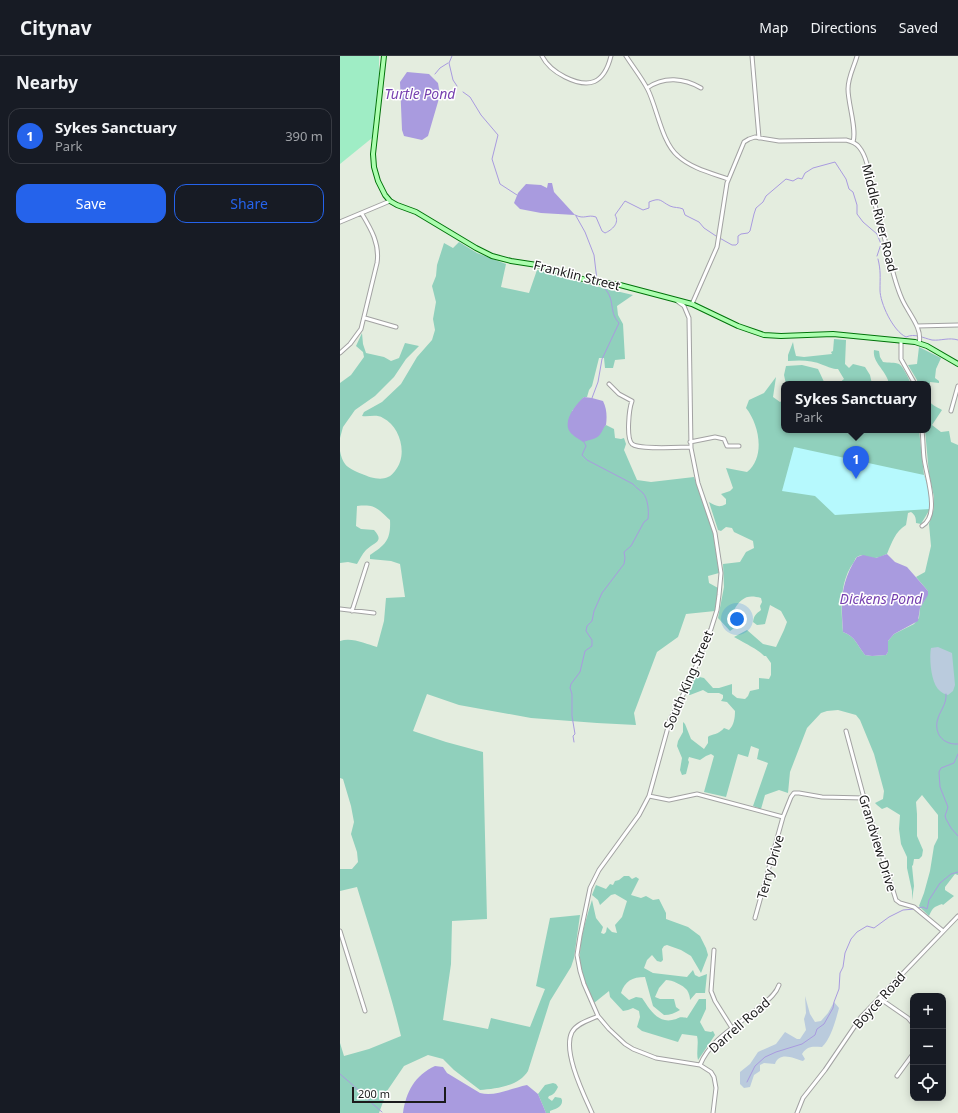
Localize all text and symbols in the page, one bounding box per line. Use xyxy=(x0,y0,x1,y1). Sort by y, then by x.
text: Citynav xyxy=(20,15,92,41)
text: Map xyxy=(759,18,788,37)
text: Directions xyxy=(810,18,877,37)
text: Saved xyxy=(899,18,938,37)
text: Nearby xyxy=(16,71,78,94)
water label: Turtle Pond xyxy=(385,84,456,103)
text: Sykes Sanctuary xyxy=(55,117,177,137)
text: 1 xyxy=(26,127,34,145)
text: 390 m xyxy=(285,127,323,145)
text: Park xyxy=(55,137,82,155)
street label: Middle River Road xyxy=(858,162,902,274)
button: Save xyxy=(16,184,166,223)
button: Share xyxy=(174,184,324,223)
street label: Franklin Street xyxy=(532,256,622,295)
popup xyxy=(781,381,931,433)
text: Sykes Sanctuary xyxy=(795,388,917,408)
text: Park xyxy=(795,408,823,426)
pin: 1 xyxy=(843,446,869,479)
water label: Dickens Pond xyxy=(840,589,923,608)
your location xyxy=(727,609,747,629)
street label: South King Street xyxy=(659,627,717,732)
street label: Grandview Drive xyxy=(855,792,901,894)
street label: Terry Drive xyxy=(752,833,788,901)
street label: Boyce Road xyxy=(849,968,909,1032)
street label: Darrell Road xyxy=(704,993,774,1057)
map controls xyxy=(910,993,946,1101)
button: + xyxy=(910,993,946,1029)
button: − xyxy=(910,1029,946,1065)
button: locate xyxy=(910,1065,946,1101)
scale bar xyxy=(352,1085,446,1104)
text: 200 m xyxy=(358,1086,390,1101)

